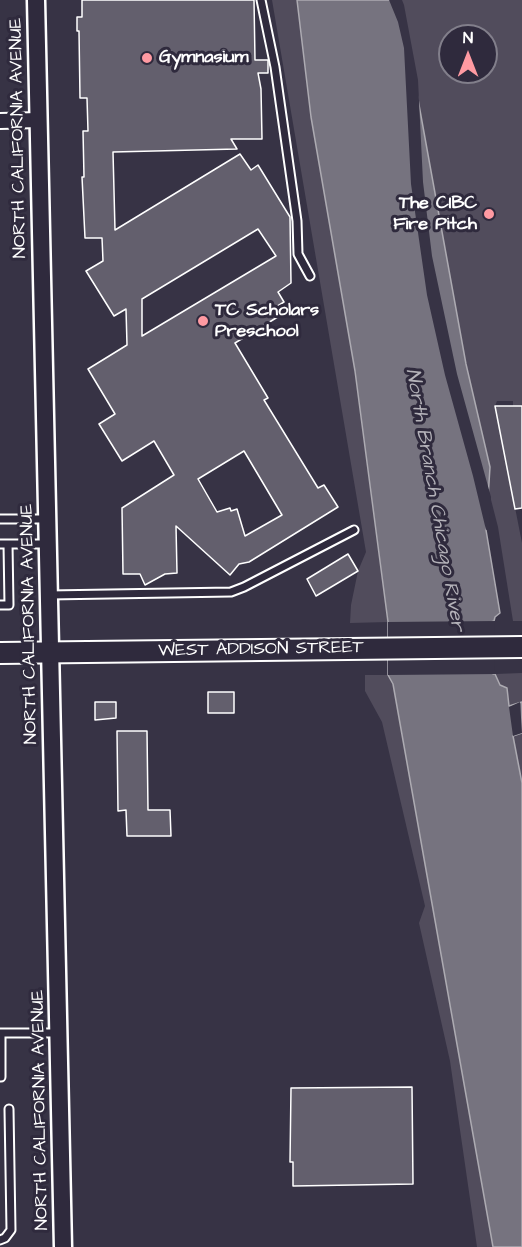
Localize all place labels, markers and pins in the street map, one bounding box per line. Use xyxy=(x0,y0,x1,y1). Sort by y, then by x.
place label: Gymnasium xyxy=(159,47,248,69)
marker: Gymnasium xyxy=(140,51,154,65)
place label: The CIBC Fire Pitch xyxy=(393,193,477,236)
marker: The CIBC Fire Pitch xyxy=(482,207,496,221)
place label: TC Scholars Preschool xyxy=(215,300,319,342)
marker: TC Scholars Preschool xyxy=(196,314,210,328)

